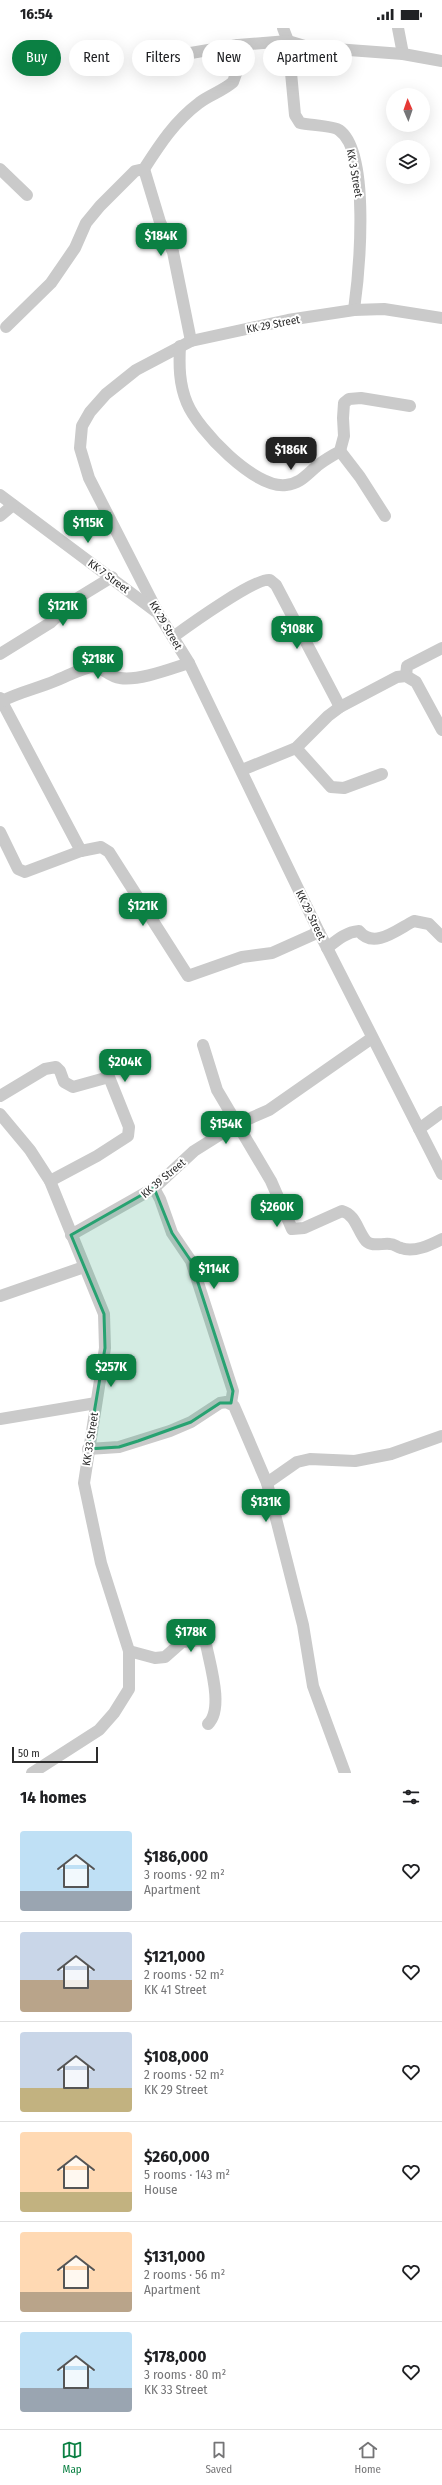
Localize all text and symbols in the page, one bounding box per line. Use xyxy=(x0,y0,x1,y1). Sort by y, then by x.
text: 16:54 xyxy=(20,5,53,23)
chip: Buy xyxy=(12,40,61,76)
chip: Rent xyxy=(69,40,124,76)
chip: Filters xyxy=(132,40,194,76)
chip: New xyxy=(202,40,255,76)
chip: Apartment xyxy=(263,40,352,76)
north arrow xyxy=(386,88,430,132)
map controls xyxy=(386,88,430,184)
button: layers xyxy=(386,140,430,184)
street label: KK 3 Street xyxy=(344,148,365,199)
pin: $184K xyxy=(133,223,189,257)
text: $184K xyxy=(145,228,177,243)
street label: KK 29 Street xyxy=(245,313,301,336)
pin: $186K xyxy=(263,437,319,471)
text: $186K xyxy=(275,442,307,457)
pin: $115K xyxy=(60,510,116,544)
text: $115K xyxy=(73,515,103,530)
street label: KK 7 Street xyxy=(85,557,132,596)
pin: $121K xyxy=(35,593,91,627)
text: $121K xyxy=(48,598,78,613)
street label: KK 29 Street xyxy=(146,599,185,652)
pin: $108K xyxy=(269,616,325,650)
text: $108K xyxy=(280,621,314,636)
pin: $218K xyxy=(70,646,126,680)
text: $218K xyxy=(82,651,114,666)
street label: KK 29 Street xyxy=(293,888,328,943)
pin: $121K xyxy=(115,893,171,927)
text: $121K xyxy=(128,898,158,913)
pin: $204K xyxy=(97,1049,153,1083)
text: $204K xyxy=(108,1054,142,1069)
pin: $154K xyxy=(198,1111,254,1145)
text: $154K xyxy=(210,1116,242,1131)
street label: KK 39 Street xyxy=(138,1156,189,1201)
pin: $260K xyxy=(249,1194,305,1228)
text: $260K xyxy=(260,1199,294,1214)
pin: $114K xyxy=(186,1256,242,1290)
text: $114K xyxy=(198,1261,230,1276)
pin: $257K xyxy=(83,1354,139,1388)
text: $257K xyxy=(95,1359,127,1374)
street label: KK 33 Street xyxy=(80,1411,101,1467)
pin: $131K xyxy=(238,1489,294,1523)
text: $131K xyxy=(251,1494,281,1509)
pin: $178K xyxy=(163,1619,219,1653)
text: $178K xyxy=(175,1624,207,1639)
scale bar xyxy=(12,1745,98,1764)
text: 50 m xyxy=(18,1747,40,1760)
icon: filters xyxy=(400,1786,422,1808)
text: 14 homes xyxy=(20,1787,87,1808)
text: $186,000 xyxy=(144,1846,208,1867)
icon: home xyxy=(52,1847,100,1895)
icon: heart xyxy=(400,1860,422,1882)
text: 3 rooms · 92 m² xyxy=(144,1867,225,1882)
text: Apartment xyxy=(144,1882,200,1897)
text: $121,000 xyxy=(144,1946,205,1967)
icon: home xyxy=(52,1948,100,1996)
icon: heart xyxy=(400,1961,422,1983)
text: 2 rooms · 52 m² xyxy=(144,1967,224,1982)
text: KK 41 Street xyxy=(144,1982,207,1997)
text: $108,000 xyxy=(144,2046,209,2067)
icon: home xyxy=(52,2048,100,2096)
icon: heart xyxy=(400,2061,422,2083)
text: 2 rooms · 52 m² xyxy=(144,2067,224,2082)
text: KK 29 Street xyxy=(144,2082,208,2097)
text: $260,000 xyxy=(144,2146,210,2167)
icon: home xyxy=(52,2148,100,2196)
icon: heart xyxy=(400,2161,422,2183)
text: 5 rooms · 143 m² xyxy=(144,2167,230,2182)
text: House xyxy=(144,2182,178,2197)
text: $131,000 xyxy=(144,2246,205,2267)
icon: home xyxy=(52,2248,100,2296)
icon: heart xyxy=(400,2261,422,2283)
text: 2 rooms · 56 m² xyxy=(144,2267,225,2282)
text: Apartment xyxy=(144,2282,200,2297)
text: $178,000 xyxy=(144,2346,206,2367)
icon: home xyxy=(52,2348,100,2396)
icon: heart xyxy=(400,2361,422,2383)
text: 3 rooms · 80 m² xyxy=(144,2367,226,2382)
text: KK 33 Street xyxy=(144,2382,208,2397)
tab: Map xyxy=(61,2439,83,2476)
tab: Saved xyxy=(205,2439,232,2476)
tab: Home xyxy=(355,2439,381,2476)

